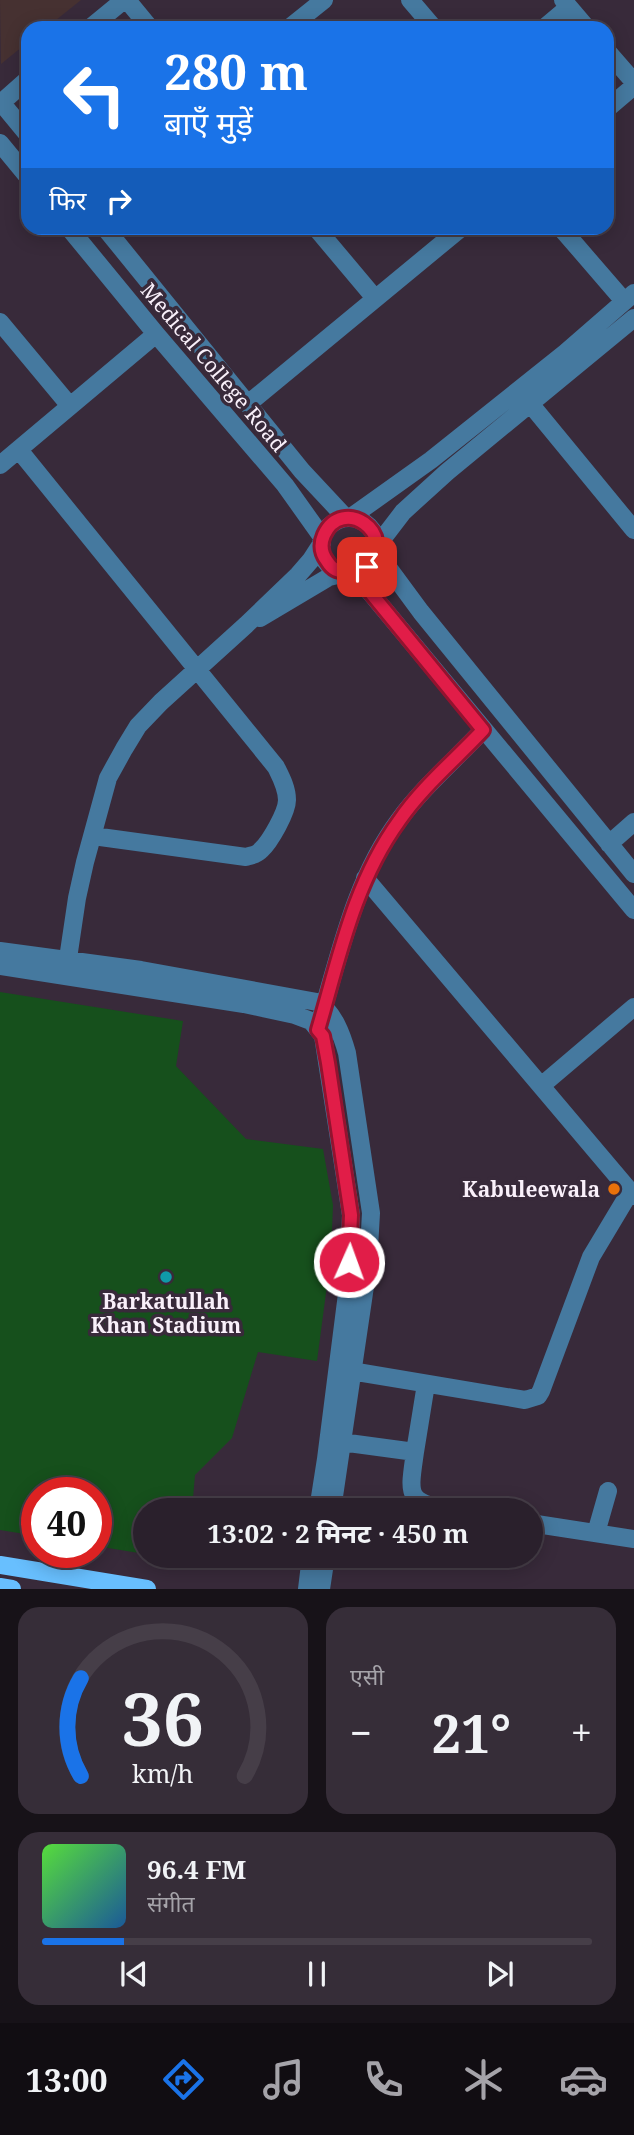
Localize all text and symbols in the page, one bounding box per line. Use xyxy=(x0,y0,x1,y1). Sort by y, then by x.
text: 280 m xyxy=(164,38,308,104)
icon: left xyxy=(49,49,140,140)
text: बाएँ मुड़ें xyxy=(164,101,253,144)
text: फिर xyxy=(49,182,86,218)
icon: right xyxy=(100,182,138,220)
street label: Medical College Road xyxy=(135,277,293,457)
pin xyxy=(337,537,397,597)
icon: arrive xyxy=(348,548,386,586)
place label: Kabuleewala xyxy=(462,1175,600,1203)
marker: Kabuleewala xyxy=(606,1181,622,1197)
position arrow xyxy=(312,1225,386,1299)
marker: Barkatullah Khan Stadium xyxy=(158,1269,174,1285)
place label: Barkatullah Khan Stadium xyxy=(91,1287,242,1339)
speed limit sign: 40 xyxy=(21,1477,112,1568)
text: 13:02 · 2 मिनट · 450 m xyxy=(207,1515,469,1551)
text: एसी xyxy=(350,1660,384,1692)
text: 36 xyxy=(122,1669,204,1768)
text: 21° xyxy=(432,1697,511,1768)
text: − xyxy=(350,1706,372,1758)
text: + xyxy=(571,1706,592,1758)
text: km/h xyxy=(132,1756,194,1790)
text: 96.4 FM xyxy=(147,1851,246,1887)
text: संगीत xyxy=(147,1887,195,1919)
icon: previous xyxy=(115,1955,153,1993)
icon: pause xyxy=(298,1955,336,1993)
icon: next xyxy=(481,1955,519,1993)
icon: directions xyxy=(159,2055,208,2104)
icon: music xyxy=(259,2055,308,2104)
icon: phone xyxy=(359,2055,408,2104)
icon: climate xyxy=(459,2055,508,2104)
icon: car xyxy=(559,2055,608,2104)
text: 13:00 xyxy=(26,2058,108,2101)

